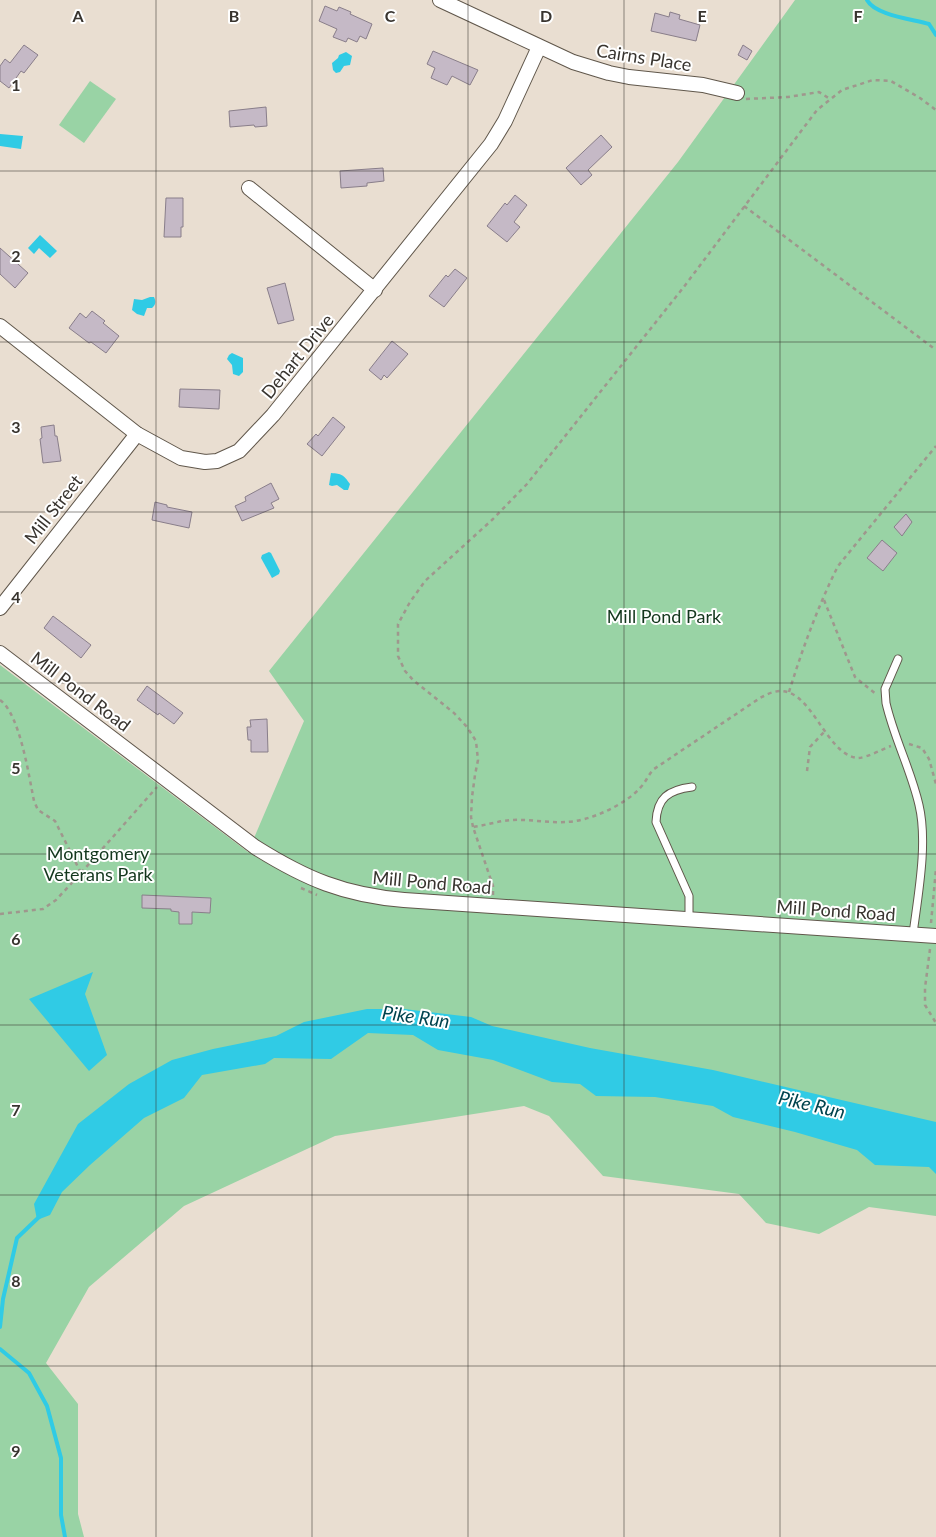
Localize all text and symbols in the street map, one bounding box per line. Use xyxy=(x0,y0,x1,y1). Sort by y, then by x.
text: A xyxy=(71,6,84,25)
text: B xyxy=(229,6,239,25)
text: C xyxy=(385,6,396,25)
text: D xyxy=(540,6,552,25)
text: E xyxy=(697,6,707,25)
text: F xyxy=(853,6,863,25)
street label: Cairns Place xyxy=(595,39,693,75)
text: 1 xyxy=(11,75,21,94)
text: 2 xyxy=(11,246,21,265)
street label: Dehart Drive xyxy=(256,309,338,403)
text: 3 xyxy=(11,417,21,436)
street label: Mill Street xyxy=(19,470,87,548)
text: 4 xyxy=(11,587,21,606)
park label: Mill Pond Park xyxy=(607,605,722,627)
street label: Mill Pond Road xyxy=(27,646,135,736)
text: 5 xyxy=(11,758,21,777)
park label: Montgomery Veterans Park xyxy=(43,842,153,885)
street label: Mill Pond Road xyxy=(372,866,492,898)
street label: Mill Pond Road xyxy=(776,895,896,925)
text: 6 xyxy=(11,929,21,948)
water label: Pike Run xyxy=(381,1000,451,1032)
water label: Pike Run xyxy=(776,1085,848,1123)
text: 7 xyxy=(11,1100,21,1119)
text: 8 xyxy=(11,1271,21,1290)
text: 9 xyxy=(11,1441,21,1460)

